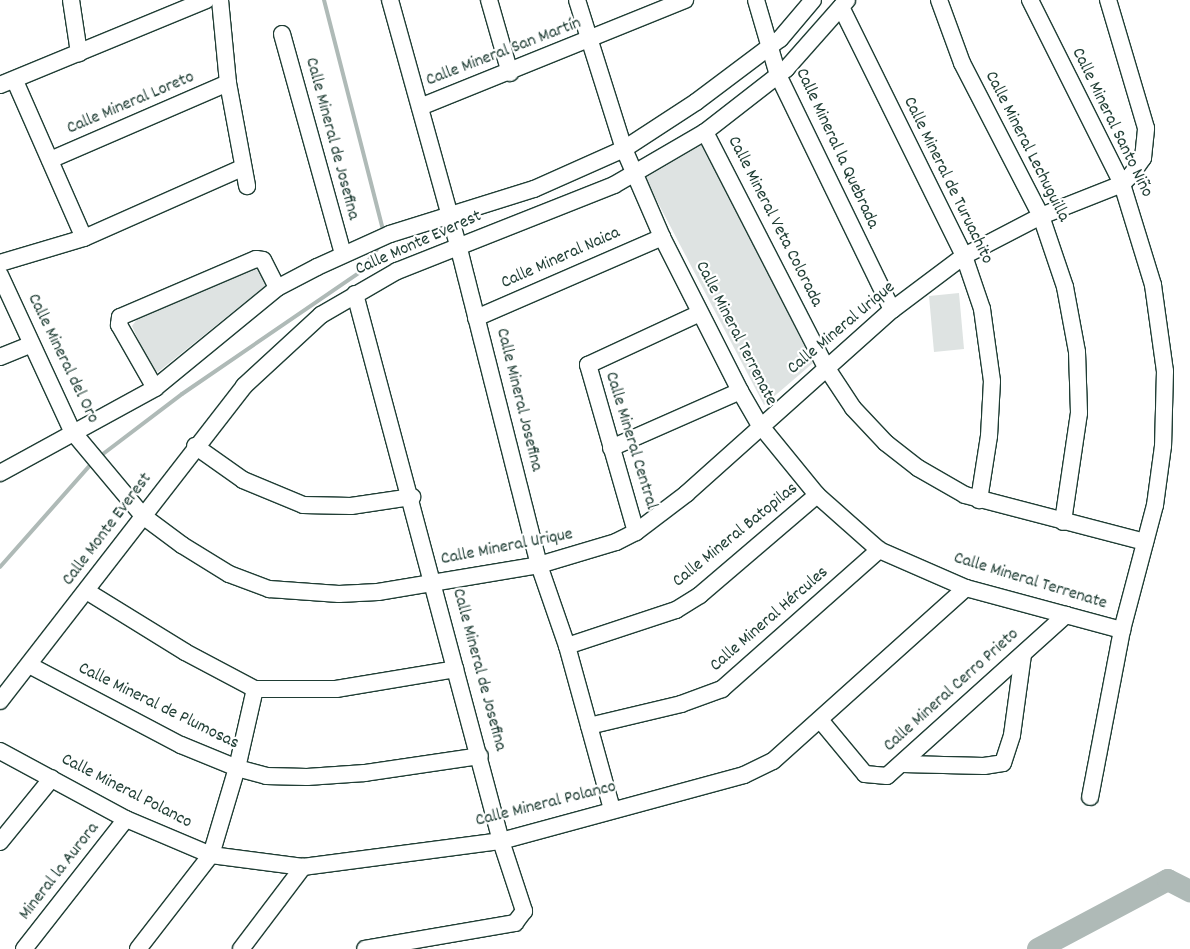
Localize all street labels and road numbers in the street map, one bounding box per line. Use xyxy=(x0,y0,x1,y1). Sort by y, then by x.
street label: Calle Mineral San Martín xyxy=(423,13,585,93)
street label: Calle Mineral Santo Niño xyxy=(1065,45,1157,201)
street label: Calle Mineral de Josefina xyxy=(299,55,363,223)
street label: Calle Mineral la Quebrada xyxy=(789,65,883,233)
street label: Calle Mineral Loreto xyxy=(64,67,198,141)
street label: Calle Mineral Lechuguilla xyxy=(979,68,1073,226)
street label: Calle Mineral de Turuachito xyxy=(897,94,997,268)
street label: Calle Mineral Veta Colorada xyxy=(722,133,826,311)
street label: Calle Monte Everest xyxy=(353,206,485,282)
street label: Calle Mineral Naica xyxy=(498,223,624,295)
street label: Calle Mineral Terrenate xyxy=(689,258,781,410)
street label: Calle Mineral Urique xyxy=(784,278,900,380)
street label: Calle Mineral del Oro xyxy=(21,291,103,427)
street label: Calle Mineral Josefina xyxy=(490,326,546,474)
street label: Calle Mineral Central xyxy=(599,370,661,512)
street label: Calle Monte Everest xyxy=(58,469,158,591)
street label: Calle Mineral Batopilas xyxy=(669,479,803,593)
street label: Calle Mineral Urique xyxy=(439,525,575,571)
street label: Calle Mineral Terrenate xyxy=(951,548,1109,616)
street label: Calle Mineral Hércules xyxy=(706,563,834,677)
street label: Calle Mineral de Josefina xyxy=(446,586,510,754)
street label: Calle Mineral Cerro Prieto xyxy=(880,625,1024,757)
street label: Calle Mineral de Plumosas xyxy=(74,659,242,755)
street label: Calle Mineral Polanco xyxy=(57,750,195,834)
street label: Calle Mineral Polanco xyxy=(474,777,618,833)
street label: Mineral la Aurora xyxy=(15,819,105,925)

